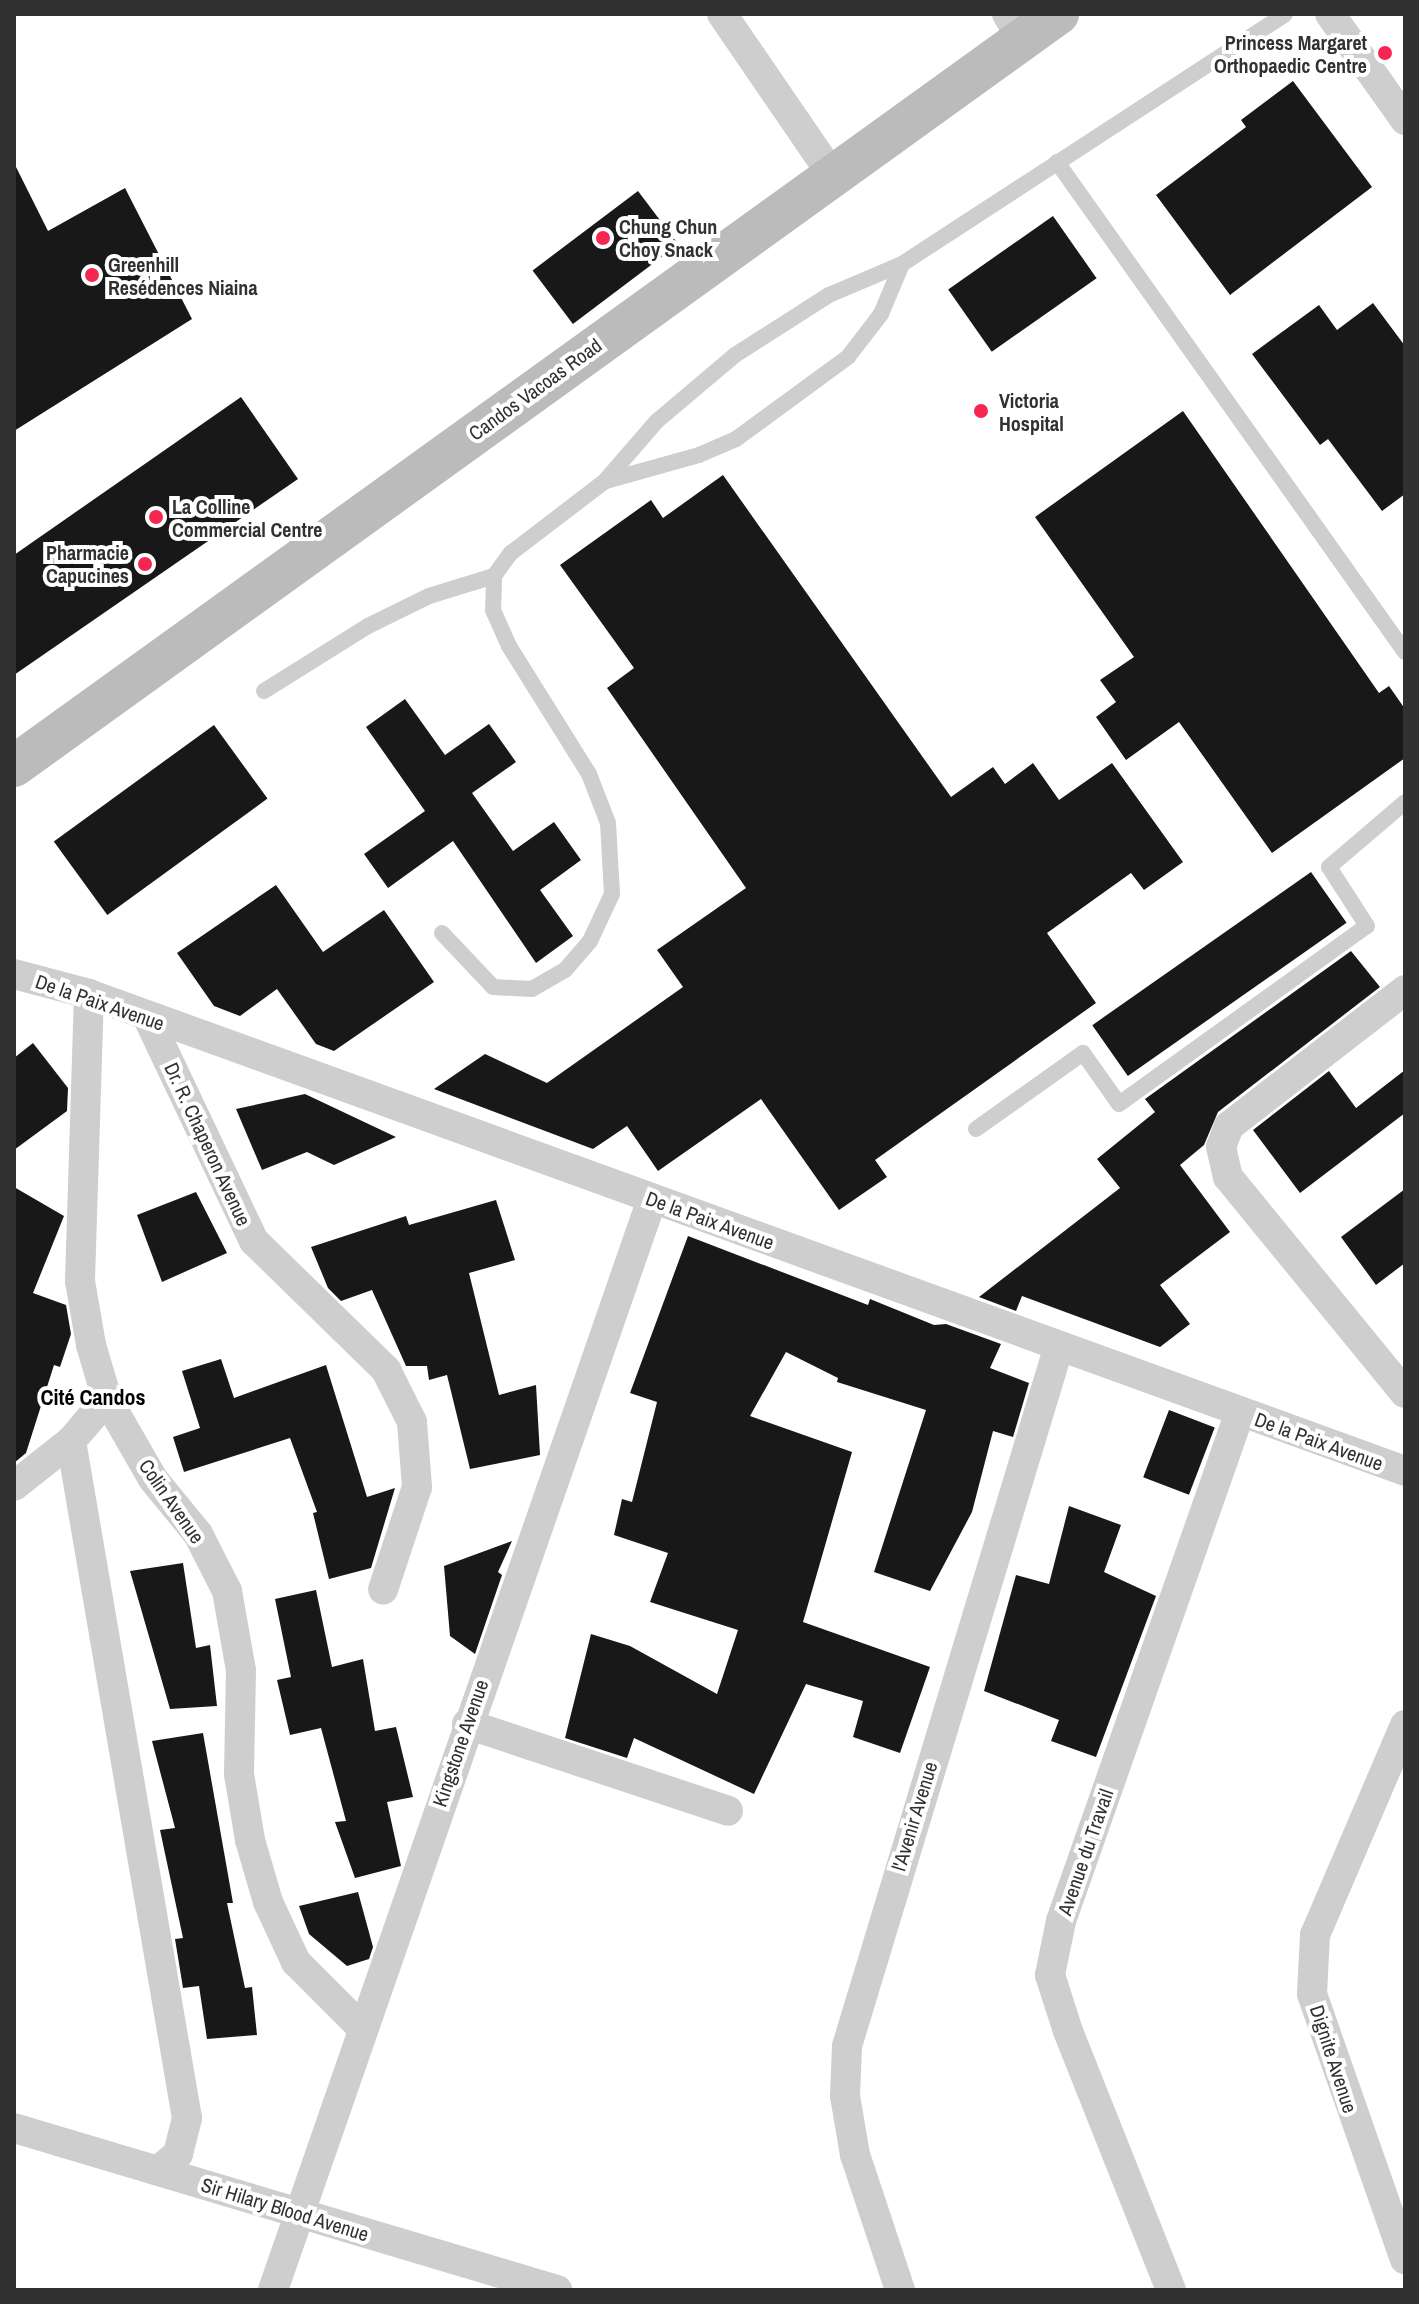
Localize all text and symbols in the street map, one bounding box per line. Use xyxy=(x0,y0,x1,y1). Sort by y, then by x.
place label: Princess Margaret Orthopaedic Centre xyxy=(1214,30,1367,77)
marker: Princess Margaret Orthopaedic Centre xyxy=(1374,42,1396,64)
place label: Chung Chun Choy Snack xyxy=(619,214,717,261)
marker: Chung Chun Choy Snack xyxy=(594,229,612,247)
place label: Greenhill Resédences Niaina xyxy=(108,252,257,299)
marker: Greenhill Resédences Niaina xyxy=(83,266,101,284)
street label: Candos Vacoas Road xyxy=(464,333,606,445)
place label: Victoria Hospital xyxy=(999,388,1064,435)
marker: Victoria Hospital xyxy=(970,400,992,422)
place label: La Colline Commercial Centre xyxy=(172,494,322,541)
marker: La Colline Commercial Centre xyxy=(147,508,165,526)
place label: Pharmacie Capucines xyxy=(46,540,129,587)
marker: Pharmacie Capucines xyxy=(136,555,154,573)
street label: De la Paix Avenue xyxy=(32,969,168,1035)
street label: Dr. R. Chaperon Avenue xyxy=(159,1058,257,1230)
street label: De la Paix Avenue xyxy=(642,1186,778,1254)
district label: Cité Candos xyxy=(40,1385,146,1411)
street label: De la Paix Avenue xyxy=(1251,1407,1387,1475)
street label: Colin Avenue xyxy=(134,1454,210,1548)
street label: Kingstone Avenue xyxy=(427,1676,493,1810)
street label: l'Avenir Avenue xyxy=(886,1758,942,1874)
street label: Avenue du Travail xyxy=(1052,1786,1118,1918)
street label: Dignite Avenue xyxy=(1305,2002,1363,2116)
street label: Sir Hilary Blood Avenue xyxy=(198,2172,372,2246)

